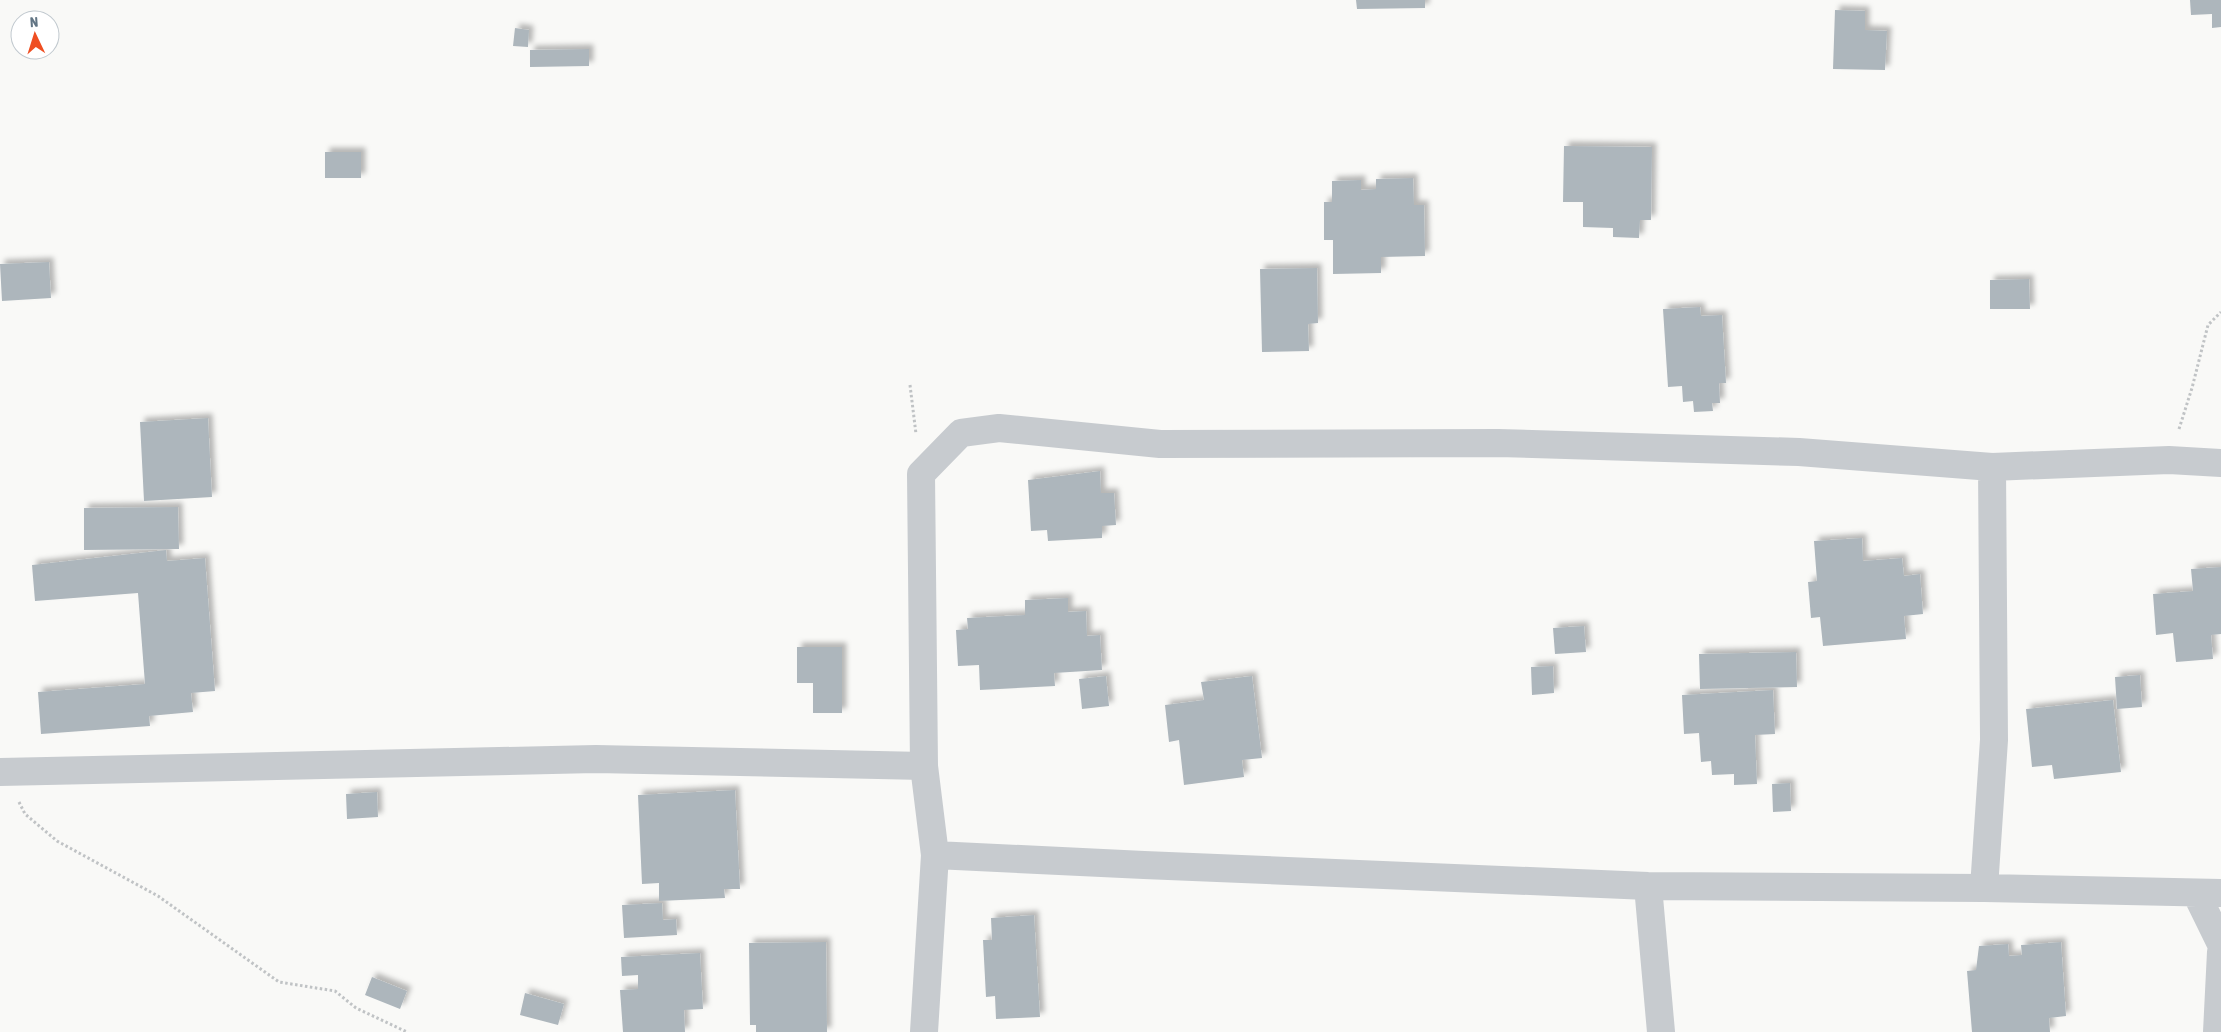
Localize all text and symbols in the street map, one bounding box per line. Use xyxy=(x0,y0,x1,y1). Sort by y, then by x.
north arrow xyxy=(10,10,60,60)
text: N xyxy=(29,14,39,30)

